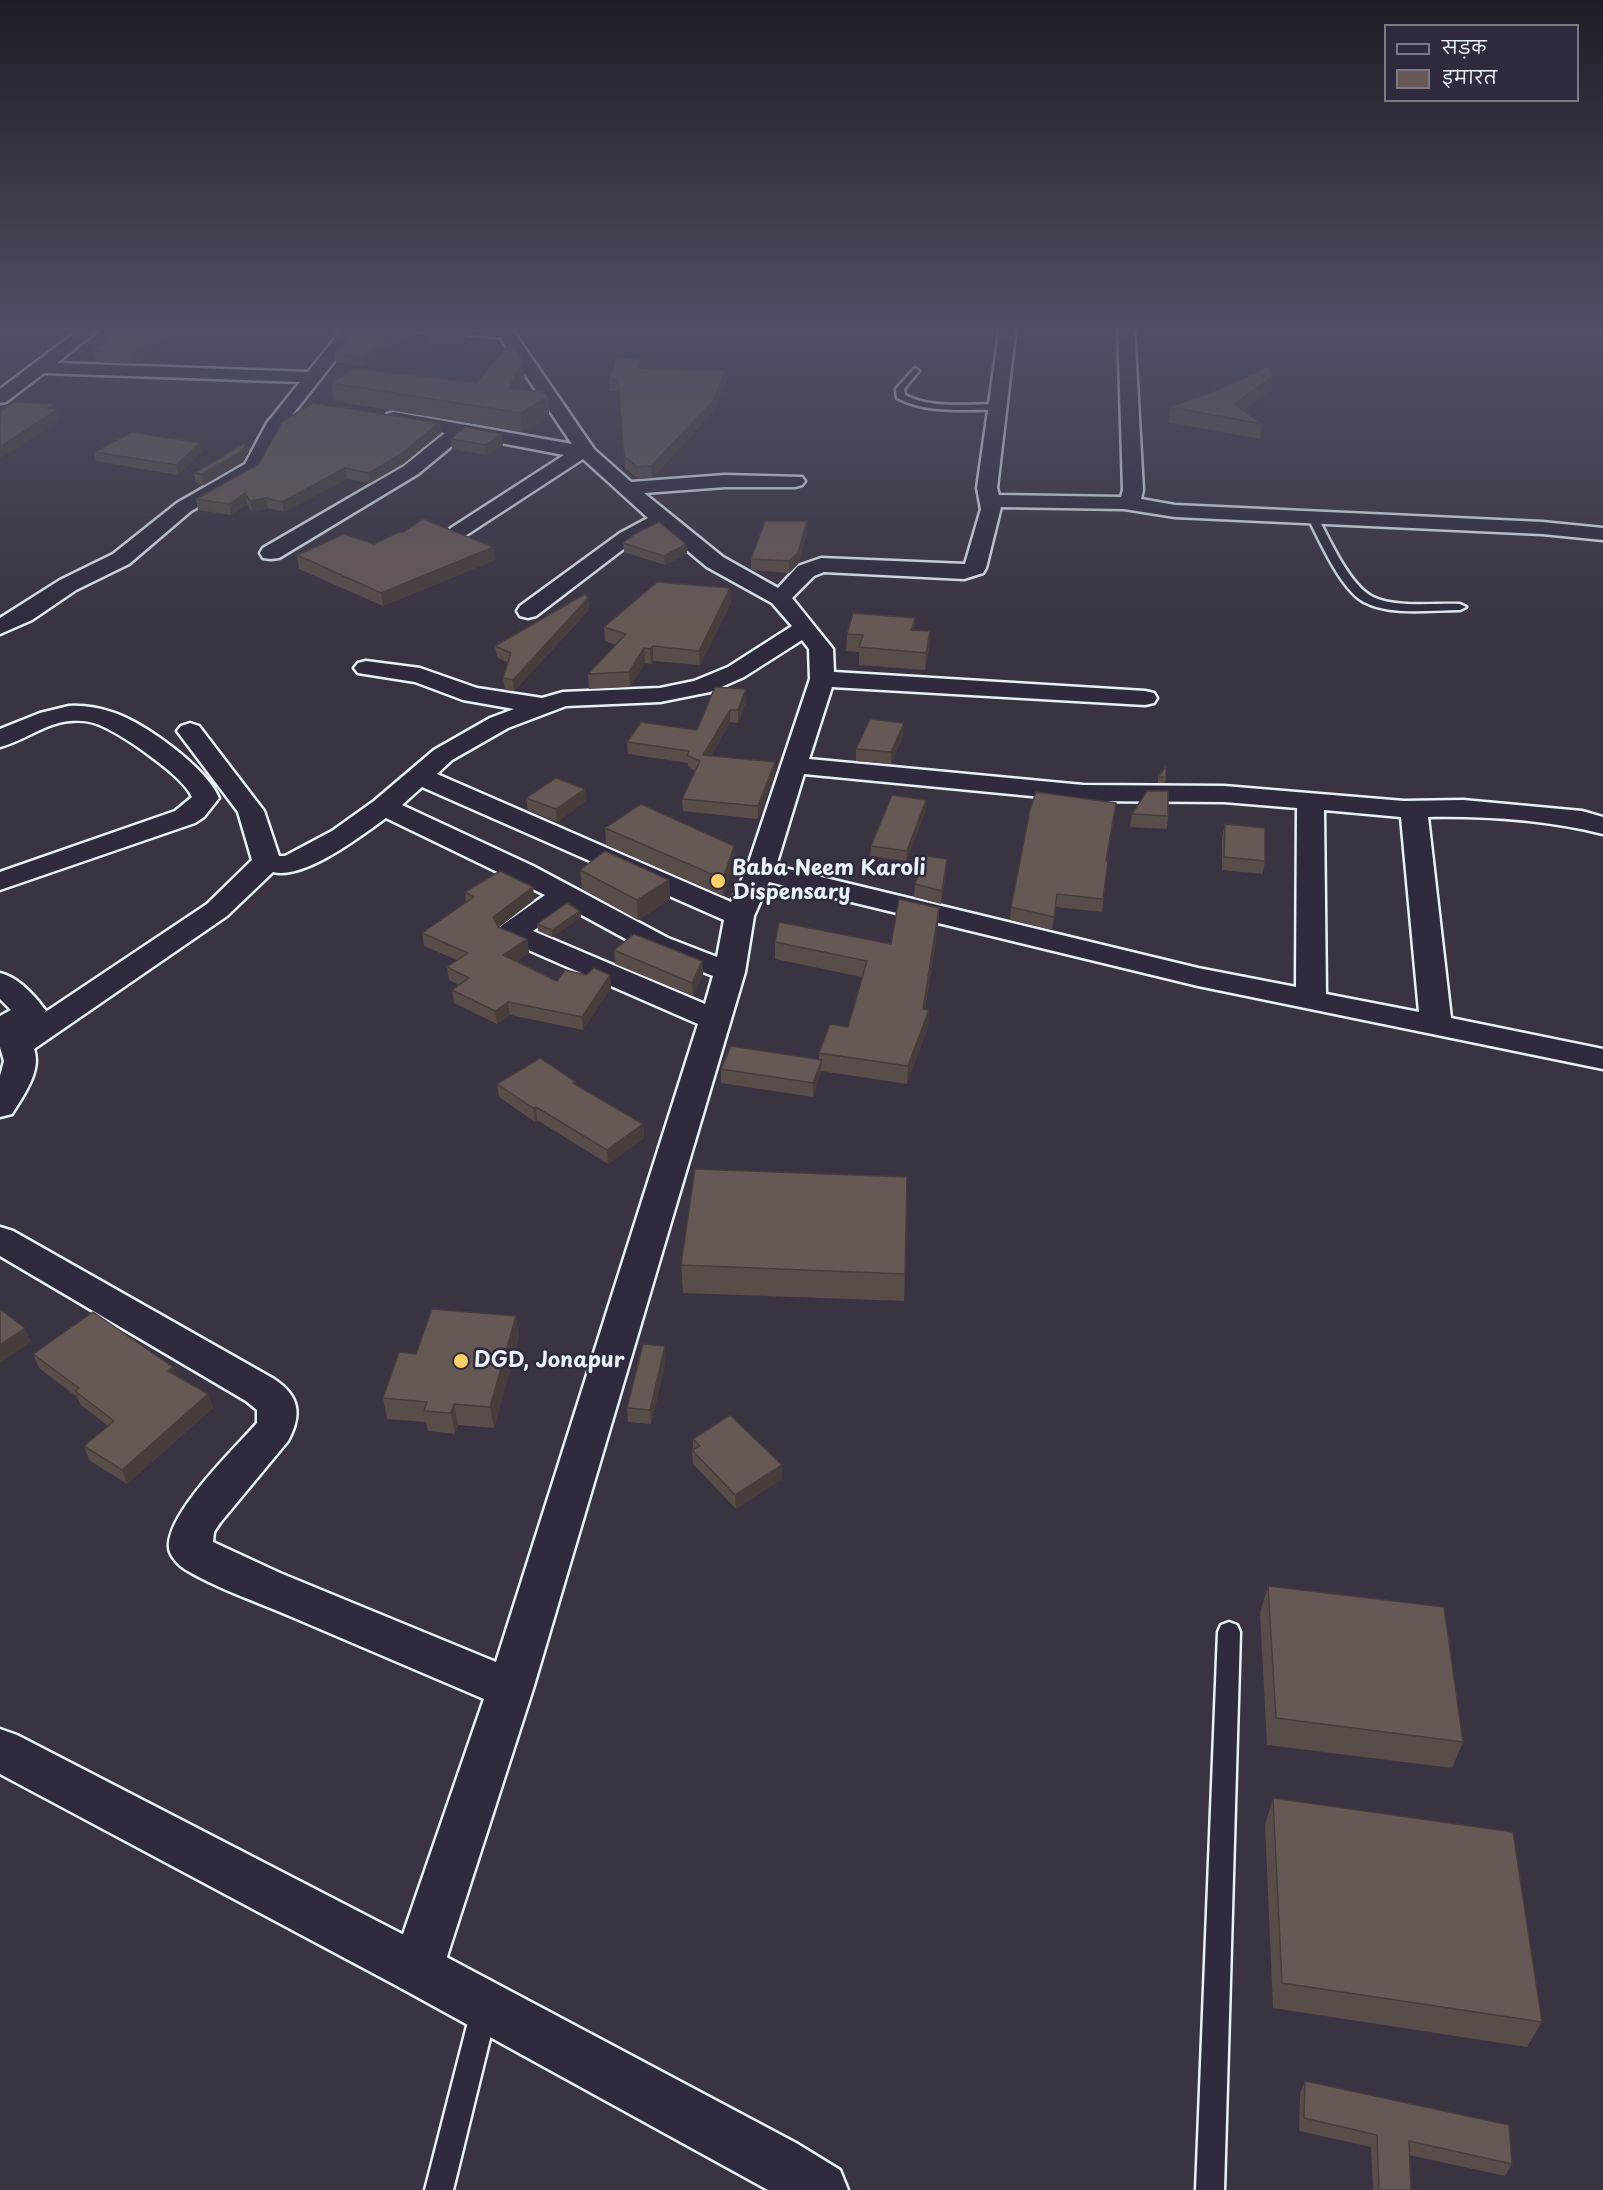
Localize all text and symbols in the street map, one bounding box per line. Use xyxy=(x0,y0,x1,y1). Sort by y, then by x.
legend xyxy=(1384,24,1579,102)
text: सड़क xyxy=(1442,33,1486,60)
text: इमारत xyxy=(1442,63,1497,90)
place label: Baba Neem Karoli Dispensary xyxy=(732,856,926,906)
marker: Baba Neem Karoli Dispensary xyxy=(709,872,727,890)
place label: DGD, Jonapur xyxy=(474,1348,624,1374)
marker: DGD, Jonapur xyxy=(452,1352,470,1370)

